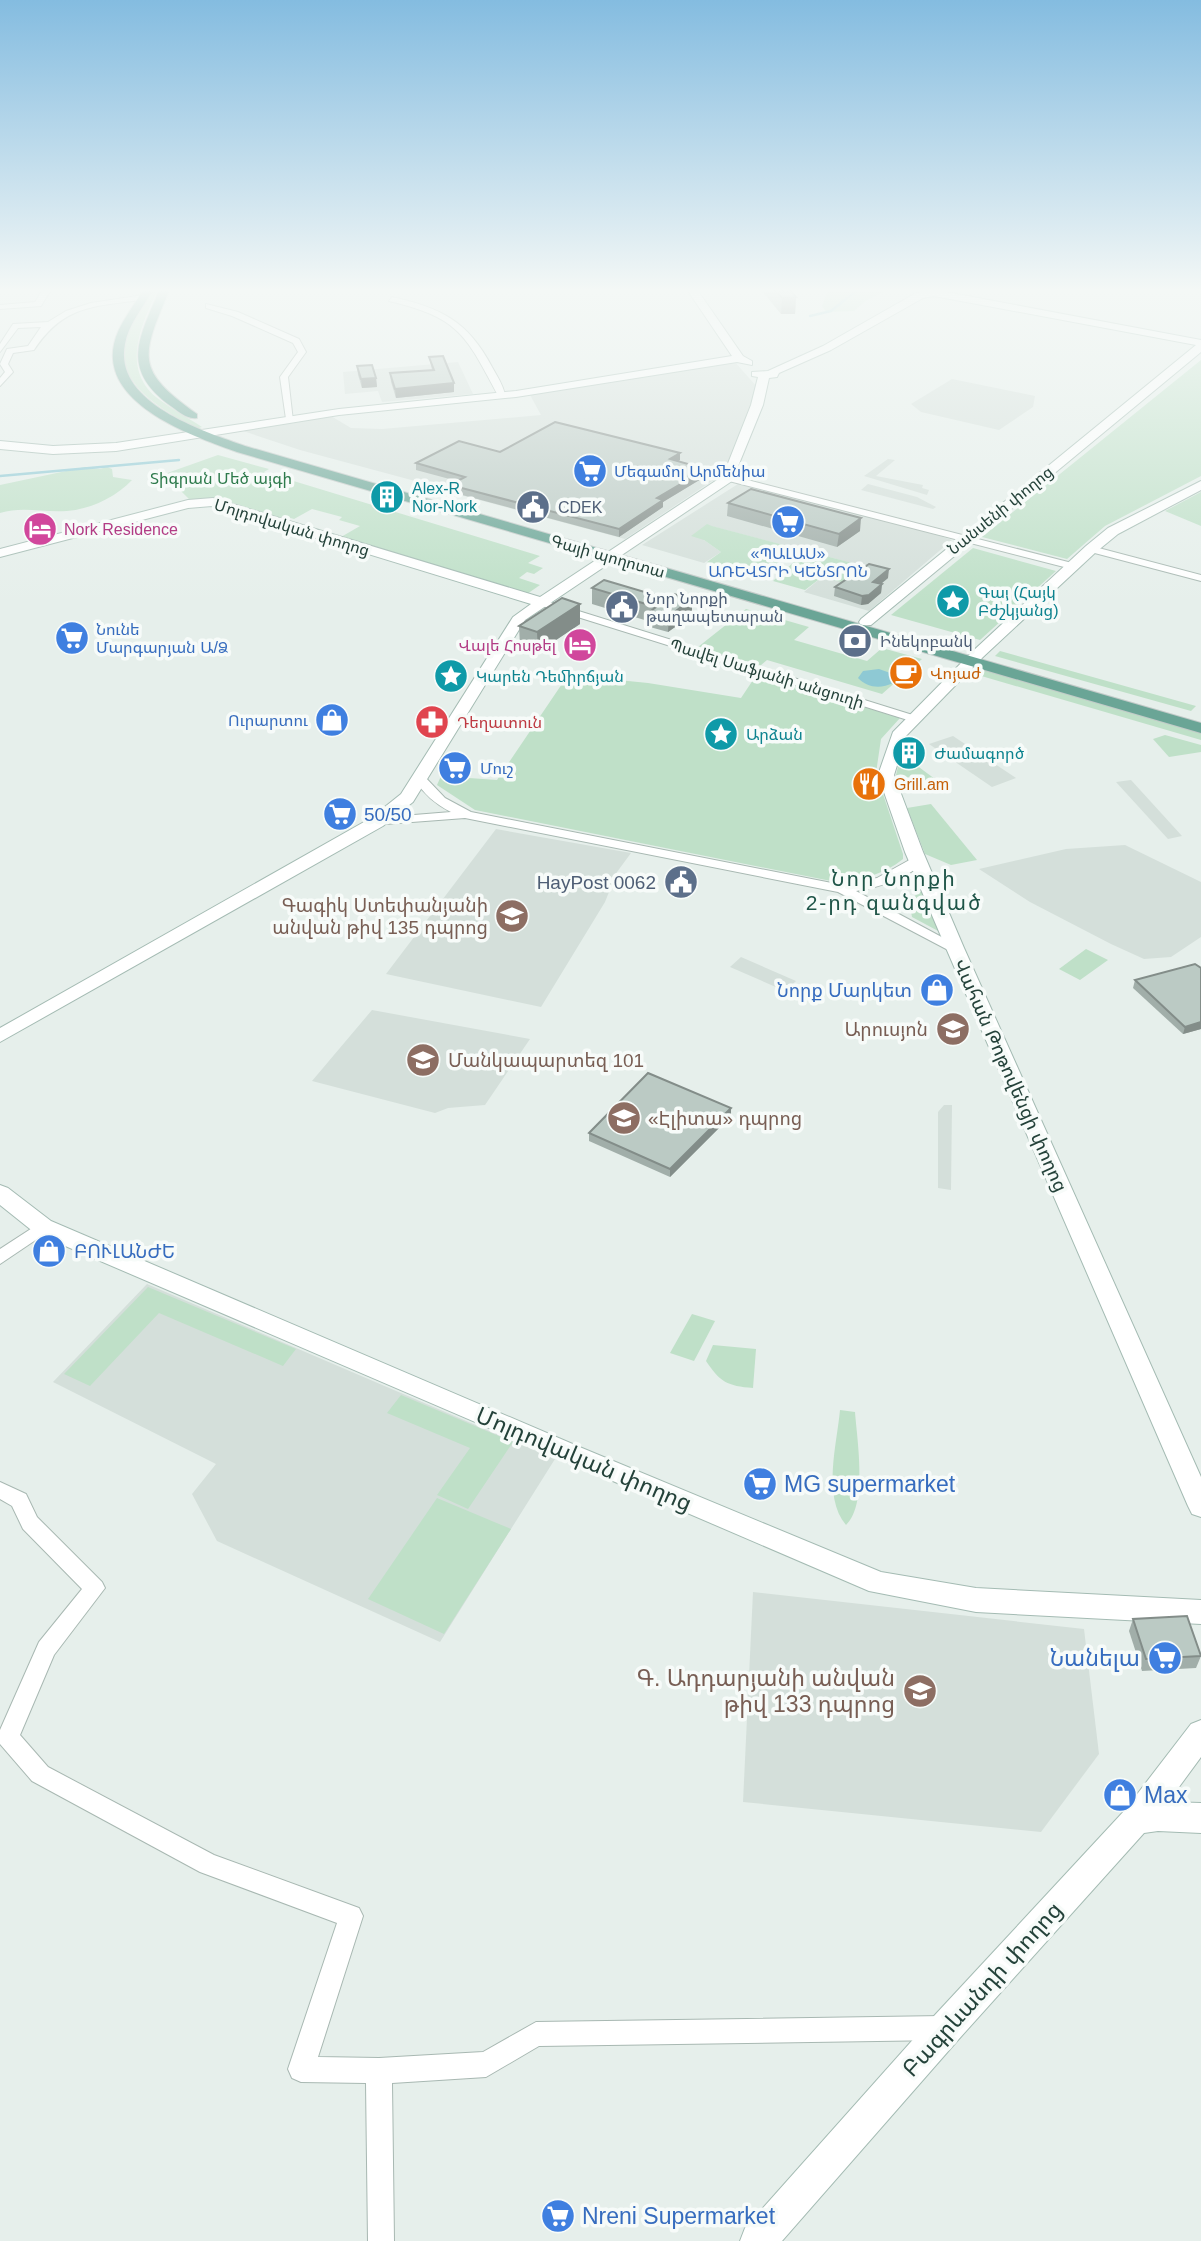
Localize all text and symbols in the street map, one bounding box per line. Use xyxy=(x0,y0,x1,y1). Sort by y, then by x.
supermarket icon: Մեգամոլ Արմենիա xyxy=(571,452,609,490)
place label: Մեգամոլ Արմենիա xyxy=(614,463,765,481)
street label: Նանսենի փողոց xyxy=(945,463,1057,559)
park label: Տիգրան Մեծ այգի xyxy=(150,470,292,488)
building icon: Alex-R Nor-Nork xyxy=(368,478,406,516)
place label: Alex-R Nor-Nork xyxy=(412,480,478,515)
public building icon: CDEK xyxy=(514,488,552,526)
street label: Մոլդովական փողոց xyxy=(212,496,372,560)
place label: CDEK xyxy=(558,499,603,516)
supermarket icon: «ՊԱԼԱՍ» ԱՌԵՎՏՐԻ ԿԵՆՏՐՈՆ xyxy=(769,503,807,541)
hotel icon: Nork Residence xyxy=(21,510,59,548)
place label: Nork Residence xyxy=(64,521,178,538)
street label: Գայի պողոտա xyxy=(549,532,667,582)
place label: «ՊԱԼԱՍ» ԱՌԵՎՏՐԻ ԿԵՆՏՐՈՆ xyxy=(708,545,868,580)
place icon: Գայ (Հայկ Բժշկյանց) xyxy=(934,582,972,620)
place label: Գայ (Հայկ Բժշկյանց) xyxy=(978,584,1059,620)
public building icon: Նոր Նորքի թաղապետարան xyxy=(603,588,641,626)
place label: Նոր Նորքի թաղապետարան xyxy=(646,590,783,626)
supermarket icon: Նունե Մարգարյան Ա/Ձ xyxy=(53,619,91,657)
place label: Նունե Մարգարյան Ա/Ձ xyxy=(96,621,228,657)
bank icon: Ինեկոբանկ xyxy=(836,622,874,660)
hotel icon: Վալե Հոսթել xyxy=(561,626,599,664)
place label: Ինեկոբանկ xyxy=(880,633,973,651)
street label: Պավել Սաֆյանի անցուղի xyxy=(667,636,866,712)
place label: Վալե Հոսթել xyxy=(458,637,557,655)
cafe icon: Վոյաժ xyxy=(887,654,925,692)
place icon: Կարեն Դեմիրճյան xyxy=(432,657,470,695)
place label: Վոյաժ xyxy=(930,665,981,683)
place label: Կարեն Դեմիրճյան xyxy=(476,668,624,686)
shop icon: Ուրարտու xyxy=(313,701,351,739)
pharmacy icon: Դեղատուն xyxy=(413,703,451,741)
place label: Ուրարտու xyxy=(228,712,309,730)
place label: Դեղատուն xyxy=(457,714,542,732)
place icon: Արձան xyxy=(702,715,740,753)
place label: Արձան xyxy=(746,726,803,744)
building icon: Ժամագործ xyxy=(890,734,928,772)
place label: Ժամագործ xyxy=(934,745,1025,763)
supermarket icon: Մուշ xyxy=(436,749,474,787)
place label: Մուշ xyxy=(480,760,514,778)
restaurant icon: Grill.am xyxy=(850,765,888,803)
place label: Grill.am xyxy=(894,776,949,793)
supermarket icon: 50/50 xyxy=(321,795,359,833)
place label: 50/50 xyxy=(364,804,412,825)
public building icon: HayPost 0062 xyxy=(662,863,700,901)
district label: Նոր Նորքի 2-րդ զանգված xyxy=(806,867,982,915)
place label: HayPost 0062 xyxy=(537,872,656,893)
place label: Գագիկ Ստեփանյանի անվան թիվ 135 դպրոց xyxy=(272,895,488,939)
school or university icon: Գագիկ Ստեփանյանի անվան թիվ 135 դպրոց xyxy=(493,897,531,935)
street label: Վահան Թոթովենցի փողոց xyxy=(949,955,1072,1195)
shop icon: Նորք Մարկետ xyxy=(918,971,956,1009)
place label: Նորք Մարկետ xyxy=(777,980,912,1002)
school or university icon: Արուսյոն xyxy=(934,1010,972,1048)
place label: Արուսյոն xyxy=(845,1019,928,1041)
school or university icon: Մանկապարտեզ 101 xyxy=(404,1041,442,1079)
place label: Մանկապարտեզ 101 xyxy=(448,1050,644,1072)
school or university icon: «Էլիտա» դպրոց xyxy=(605,1099,643,1137)
place label: «Էլիտա» դպրոց xyxy=(648,1108,802,1130)
shop icon: ԲՈՒԼԱՆԺԵ xyxy=(30,1232,68,1270)
place label: ԲՈՒԼԱՆԺԵ xyxy=(74,1241,175,1262)
street label: Մոլդովական փողոց xyxy=(472,1402,696,1517)
supermarket icon: MG supermarket xyxy=(741,1465,779,1503)
place label: MG supermarket xyxy=(784,1471,956,1497)
supermarket icon: Նանելա xyxy=(1146,1639,1184,1677)
place label: Նանելա xyxy=(1050,1645,1140,1672)
place label: Գ. Ադդարյանի անվան թիվ 133 դպրոց xyxy=(637,1665,895,1718)
school or university icon: Գ. Ադդարյանի անվան թիվ 133 դպրոց xyxy=(901,1672,939,1710)
shop icon: Max xyxy=(1101,1776,1139,1814)
place label: Max xyxy=(1144,1782,1188,1808)
street label: Բագրևանդի փողոց xyxy=(897,1896,1068,2082)
supermarket icon: Nreni Supermarket xyxy=(539,2197,577,2235)
place label: Nreni Supermarket xyxy=(582,2203,776,2229)

